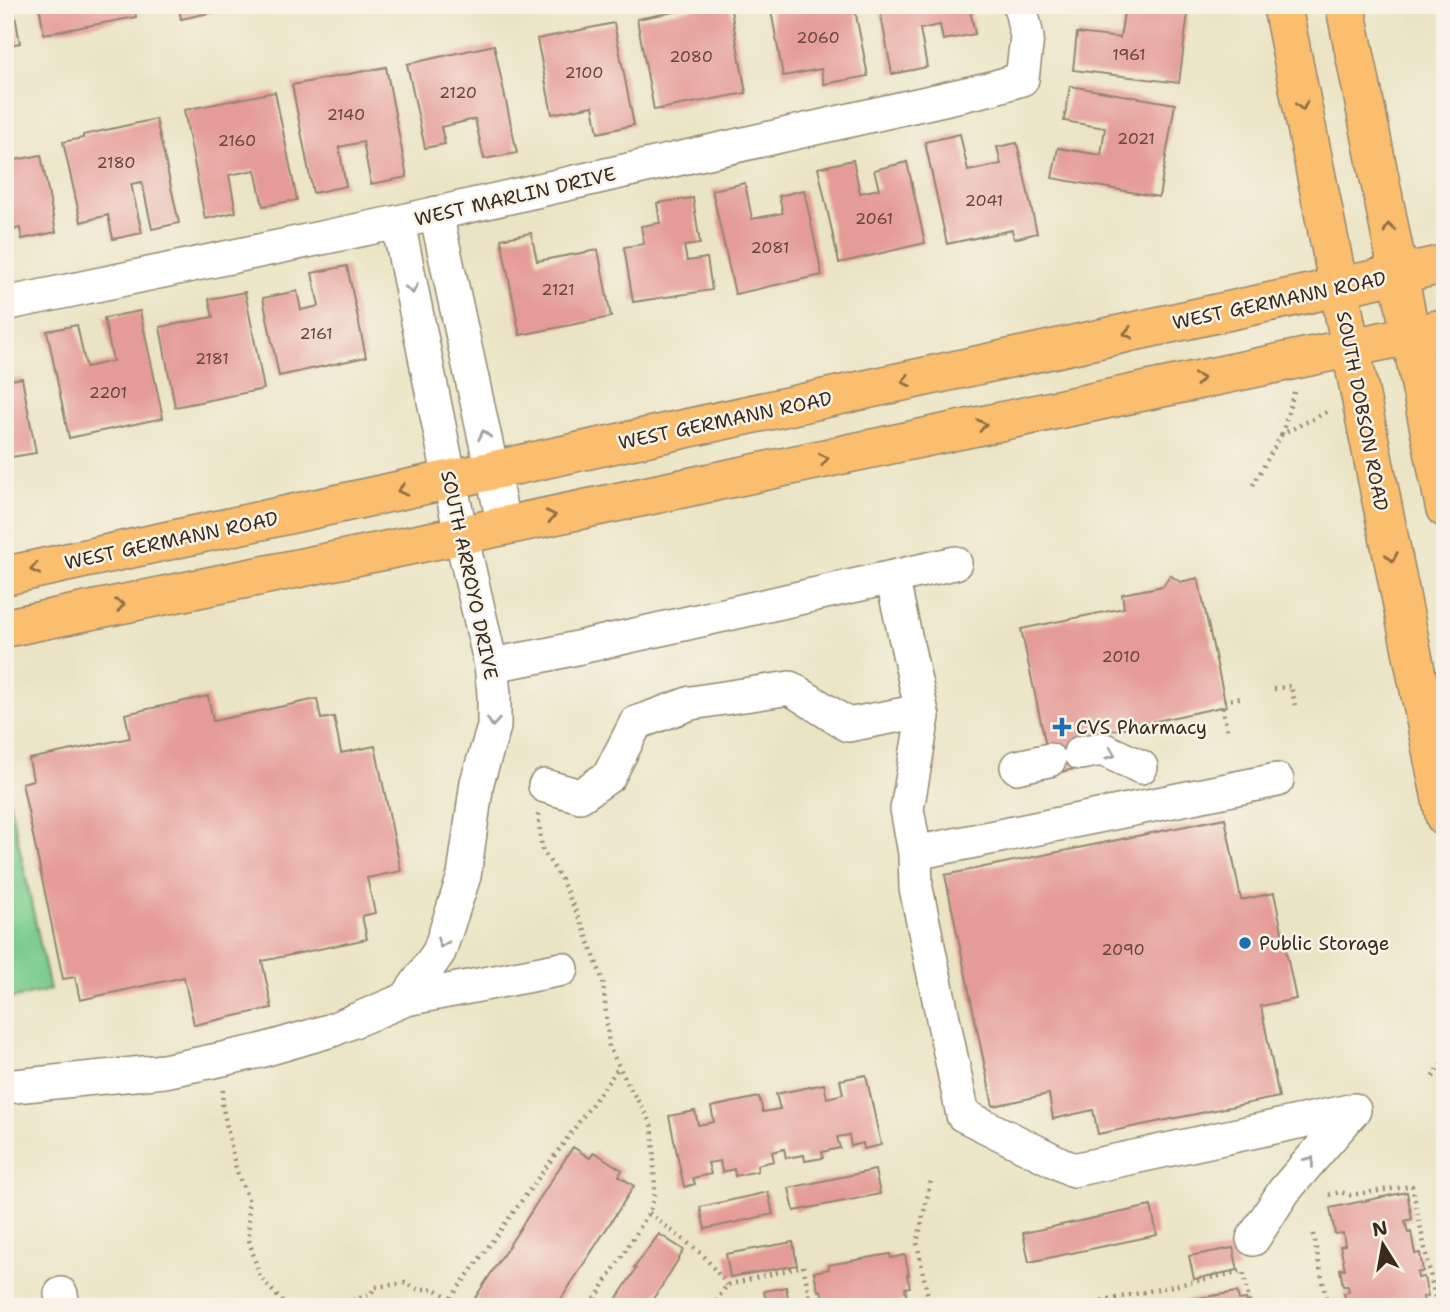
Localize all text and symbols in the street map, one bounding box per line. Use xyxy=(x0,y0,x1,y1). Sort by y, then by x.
house number: 2060 xyxy=(796,27,840,48)
house number: 1961 xyxy=(1112,44,1146,65)
house number: 2080 xyxy=(669,46,713,67)
house number: 2100 xyxy=(565,62,603,83)
house number: 2120 xyxy=(439,82,477,103)
one-way arrow xyxy=(1293,100,1308,112)
house number: 2140 xyxy=(327,104,365,125)
house number: 2021 xyxy=(1117,128,1155,149)
house number: 2160 xyxy=(218,130,256,151)
house number: 2180 xyxy=(97,152,135,173)
street label: WEST MARLIN DRIVE xyxy=(412,161,618,232)
house number: 2041 xyxy=(965,190,1003,211)
house number: 2061 xyxy=(855,208,893,229)
one-way arrow xyxy=(1382,222,1397,234)
house number: 2081 xyxy=(751,237,789,258)
street label: WEST GERMANN ROAD xyxy=(1170,266,1388,335)
house number: 2121 xyxy=(541,279,575,300)
one-way arrow xyxy=(403,283,418,295)
street label: SOUTH DOBSON ROAD xyxy=(1331,309,1394,513)
house number: 2161 xyxy=(299,323,333,344)
one-way arrow xyxy=(1122,324,1134,339)
house number: 2181 xyxy=(195,348,229,369)
one-way arrow xyxy=(1193,372,1205,387)
one-way arrow xyxy=(900,373,912,387)
house number: 2201 xyxy=(89,382,127,403)
street label: WEST GERMANN ROAD xyxy=(616,386,834,455)
one-way arrow xyxy=(976,419,988,434)
one-way arrow xyxy=(478,429,493,441)
one-way arrow xyxy=(818,452,830,467)
street label: SOUTH ARROYO DRIVE xyxy=(435,468,504,682)
one-way arrow xyxy=(396,482,408,497)
street label: WEST GERMANN ROAD xyxy=(62,506,280,575)
one-way arrow xyxy=(545,509,557,524)
one-way arrow xyxy=(1384,551,1399,563)
one-way arrow xyxy=(30,561,42,576)
one-way arrow xyxy=(114,599,126,614)
house number: 2010 xyxy=(1102,646,1140,667)
place label: CVS Pharmacy xyxy=(1076,715,1207,740)
one-way arrow xyxy=(486,717,501,728)
marker: CVS Pharmacy xyxy=(1054,719,1070,735)
one-way arrow xyxy=(1104,746,1116,760)
place label: Public Storage xyxy=(1259,931,1390,956)
marker: Public Storage xyxy=(1237,935,1253,951)
one-way arrow xyxy=(436,936,450,948)
house number: 2090 xyxy=(1101,939,1145,960)
one-way arrow xyxy=(1302,1156,1314,1169)
north arrow xyxy=(1348,1210,1418,1280)
text: N xyxy=(1370,1215,1390,1243)

